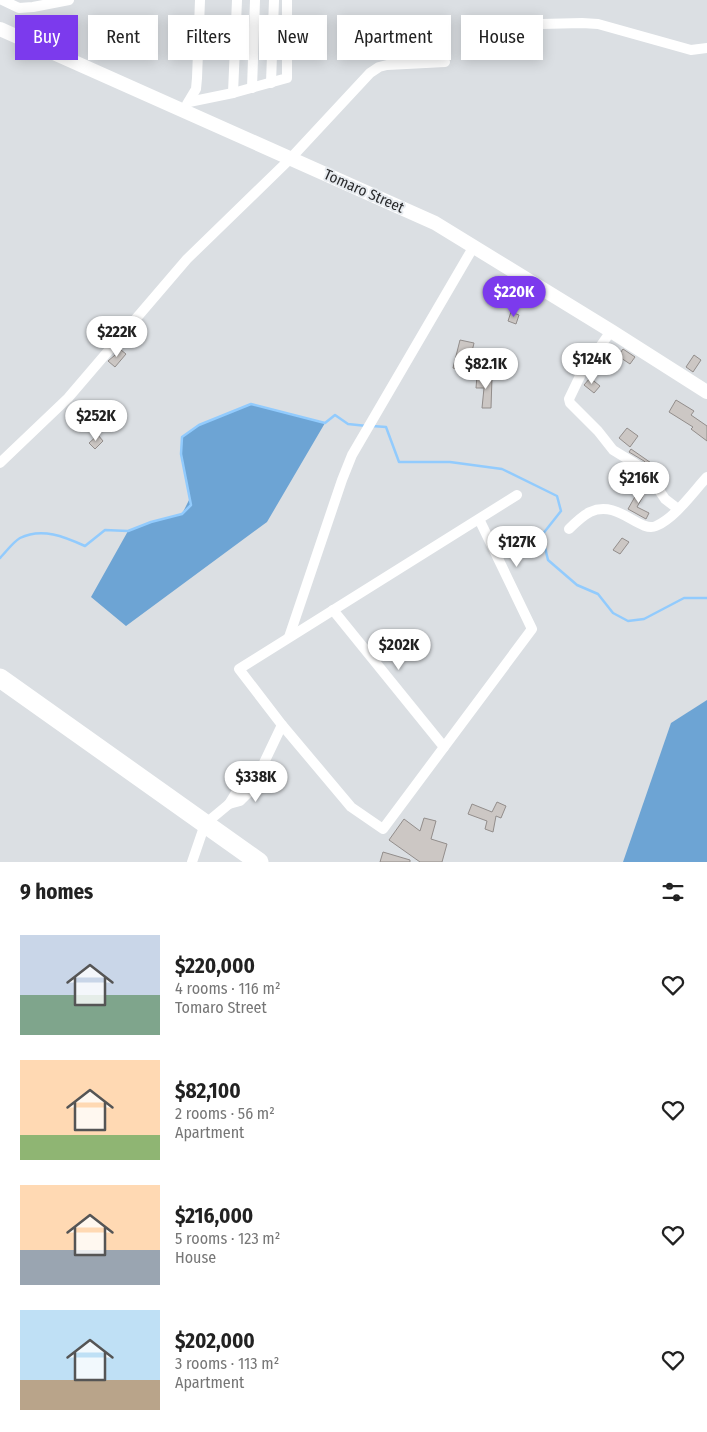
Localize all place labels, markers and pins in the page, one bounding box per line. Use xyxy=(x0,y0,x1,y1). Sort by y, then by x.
pin: $220K xyxy=(479,276,549,318)
pin: $222K xyxy=(82,316,152,358)
pin: $124K xyxy=(557,342,627,385)
pin: $82.1K xyxy=(445,348,527,390)
pin: $252K xyxy=(61,400,131,442)
pin: $216K xyxy=(604,462,674,504)
pin: $127K xyxy=(482,526,552,568)
pin: $202K xyxy=(364,628,434,671)
pin: $338K xyxy=(221,760,291,803)

